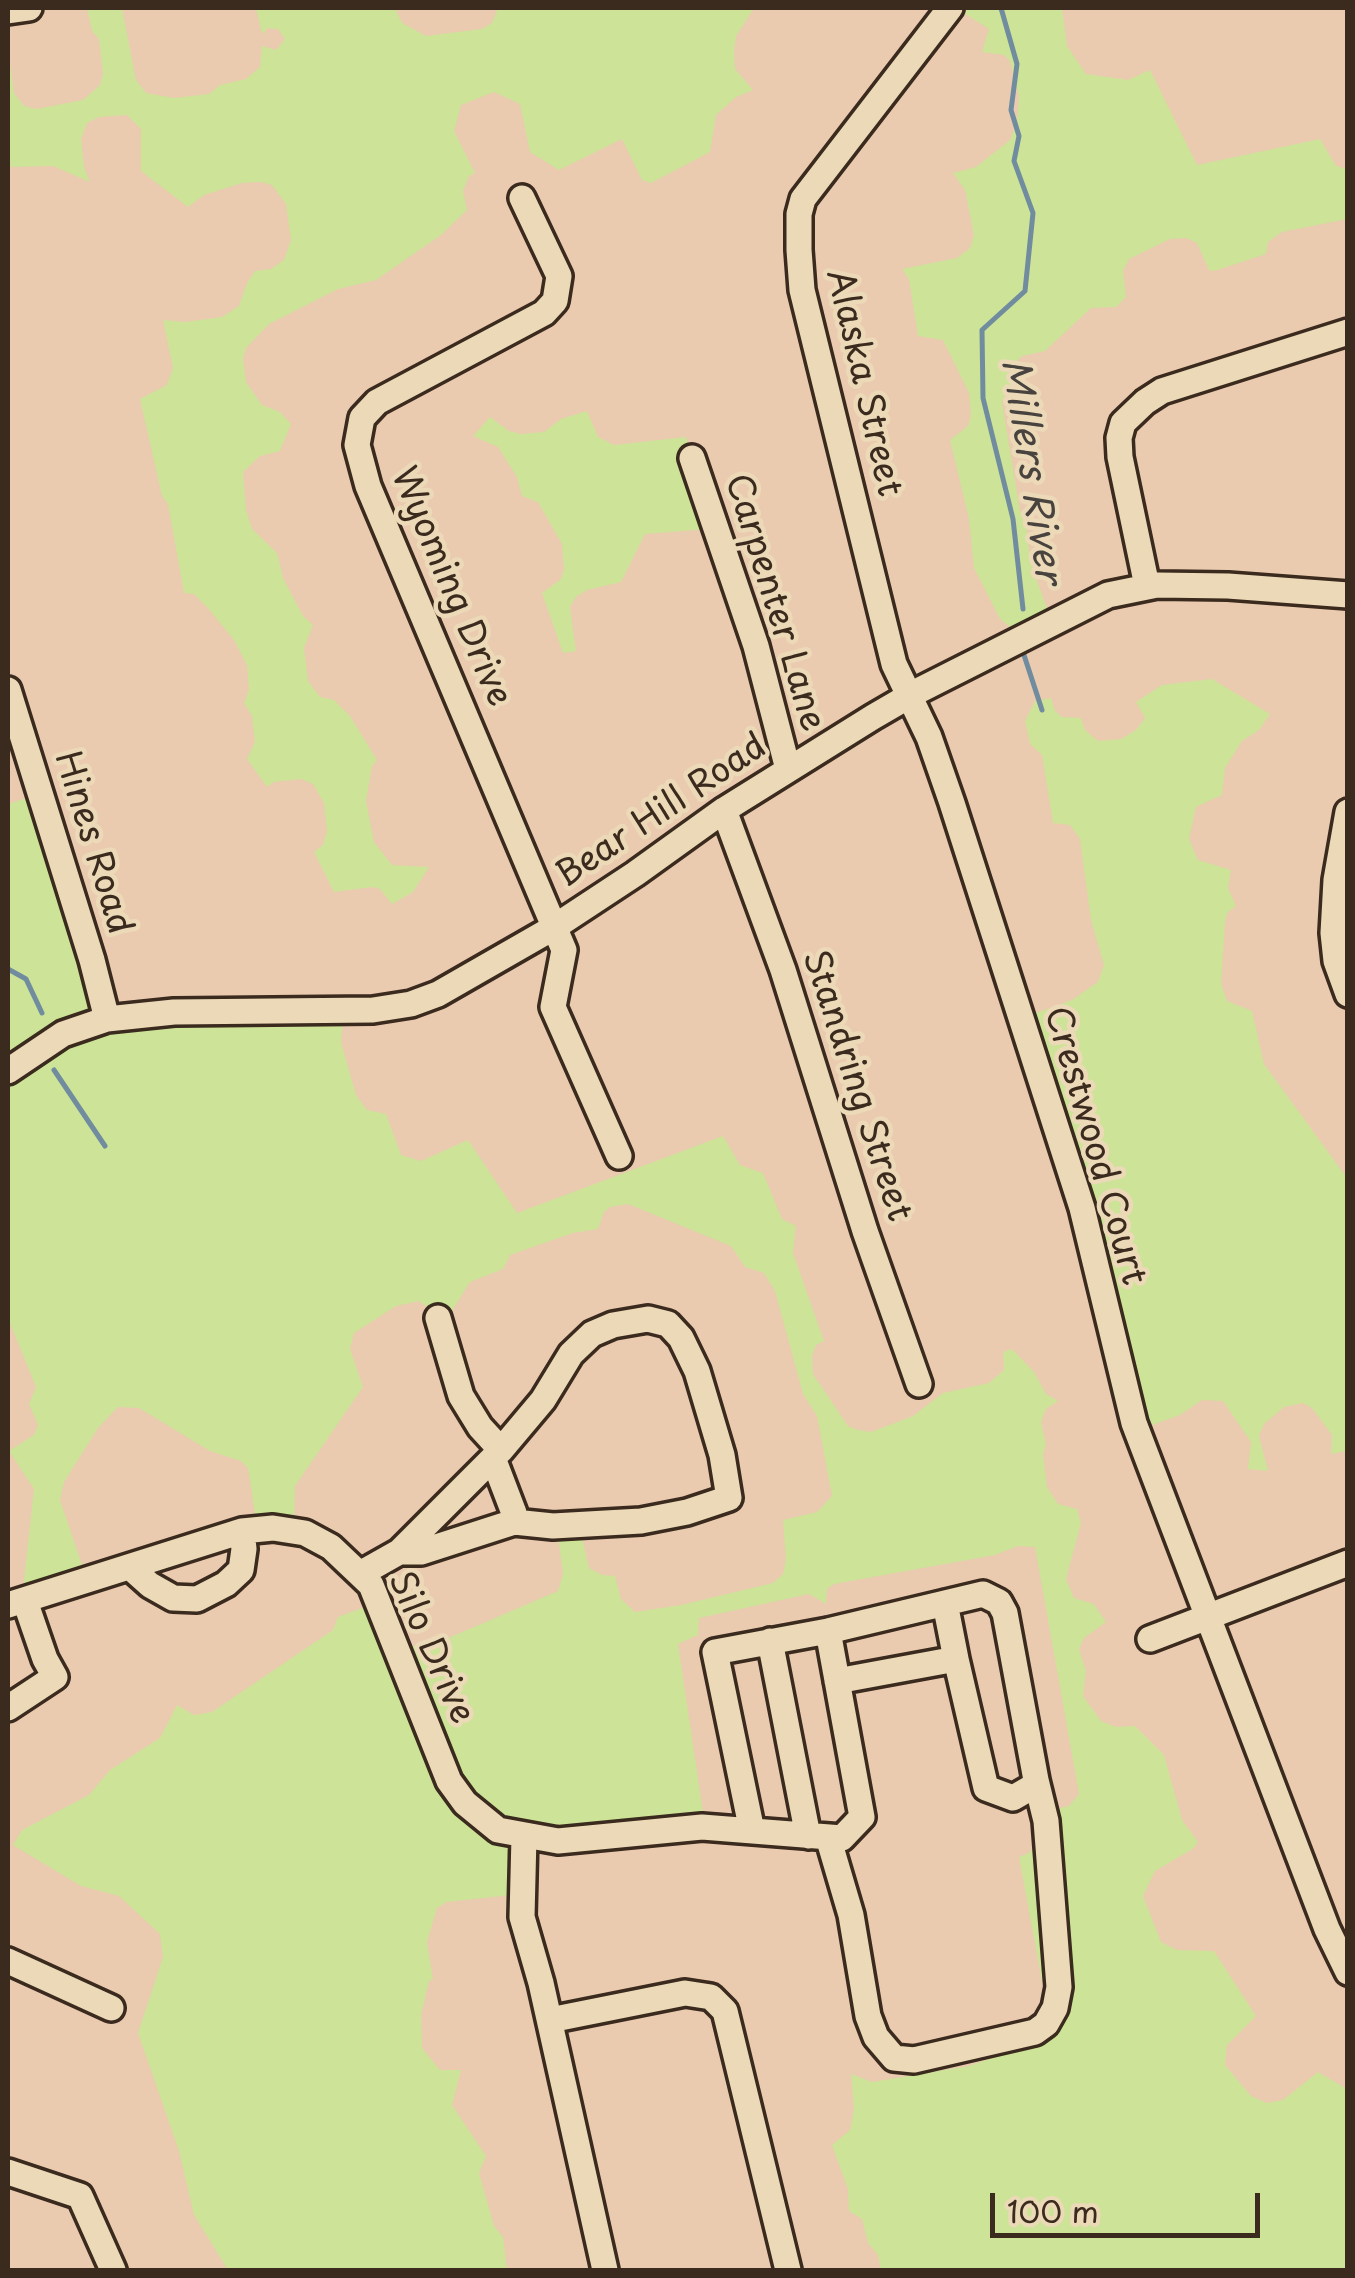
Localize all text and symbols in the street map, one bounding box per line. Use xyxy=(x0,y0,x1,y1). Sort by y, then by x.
street label: Alaska Street xyxy=(816,265,910,501)
water label: Millers River xyxy=(990,355,1070,587)
street label: Wyoming Drive xyxy=(381,461,519,713)
street label: Carpenter Lane xyxy=(715,469,833,737)
street label: Bear Hill Road xyxy=(549,726,775,898)
street label: Hines Road xyxy=(44,746,140,940)
street label: Standring Street xyxy=(792,945,920,1227)
street label: Crestwood Court xyxy=(1034,1002,1154,1290)
street label: Silo Drive xyxy=(378,1565,482,1731)
scale bar xyxy=(995,2173,1265,2235)
text: 100 m xyxy=(1007,2188,1099,2233)

